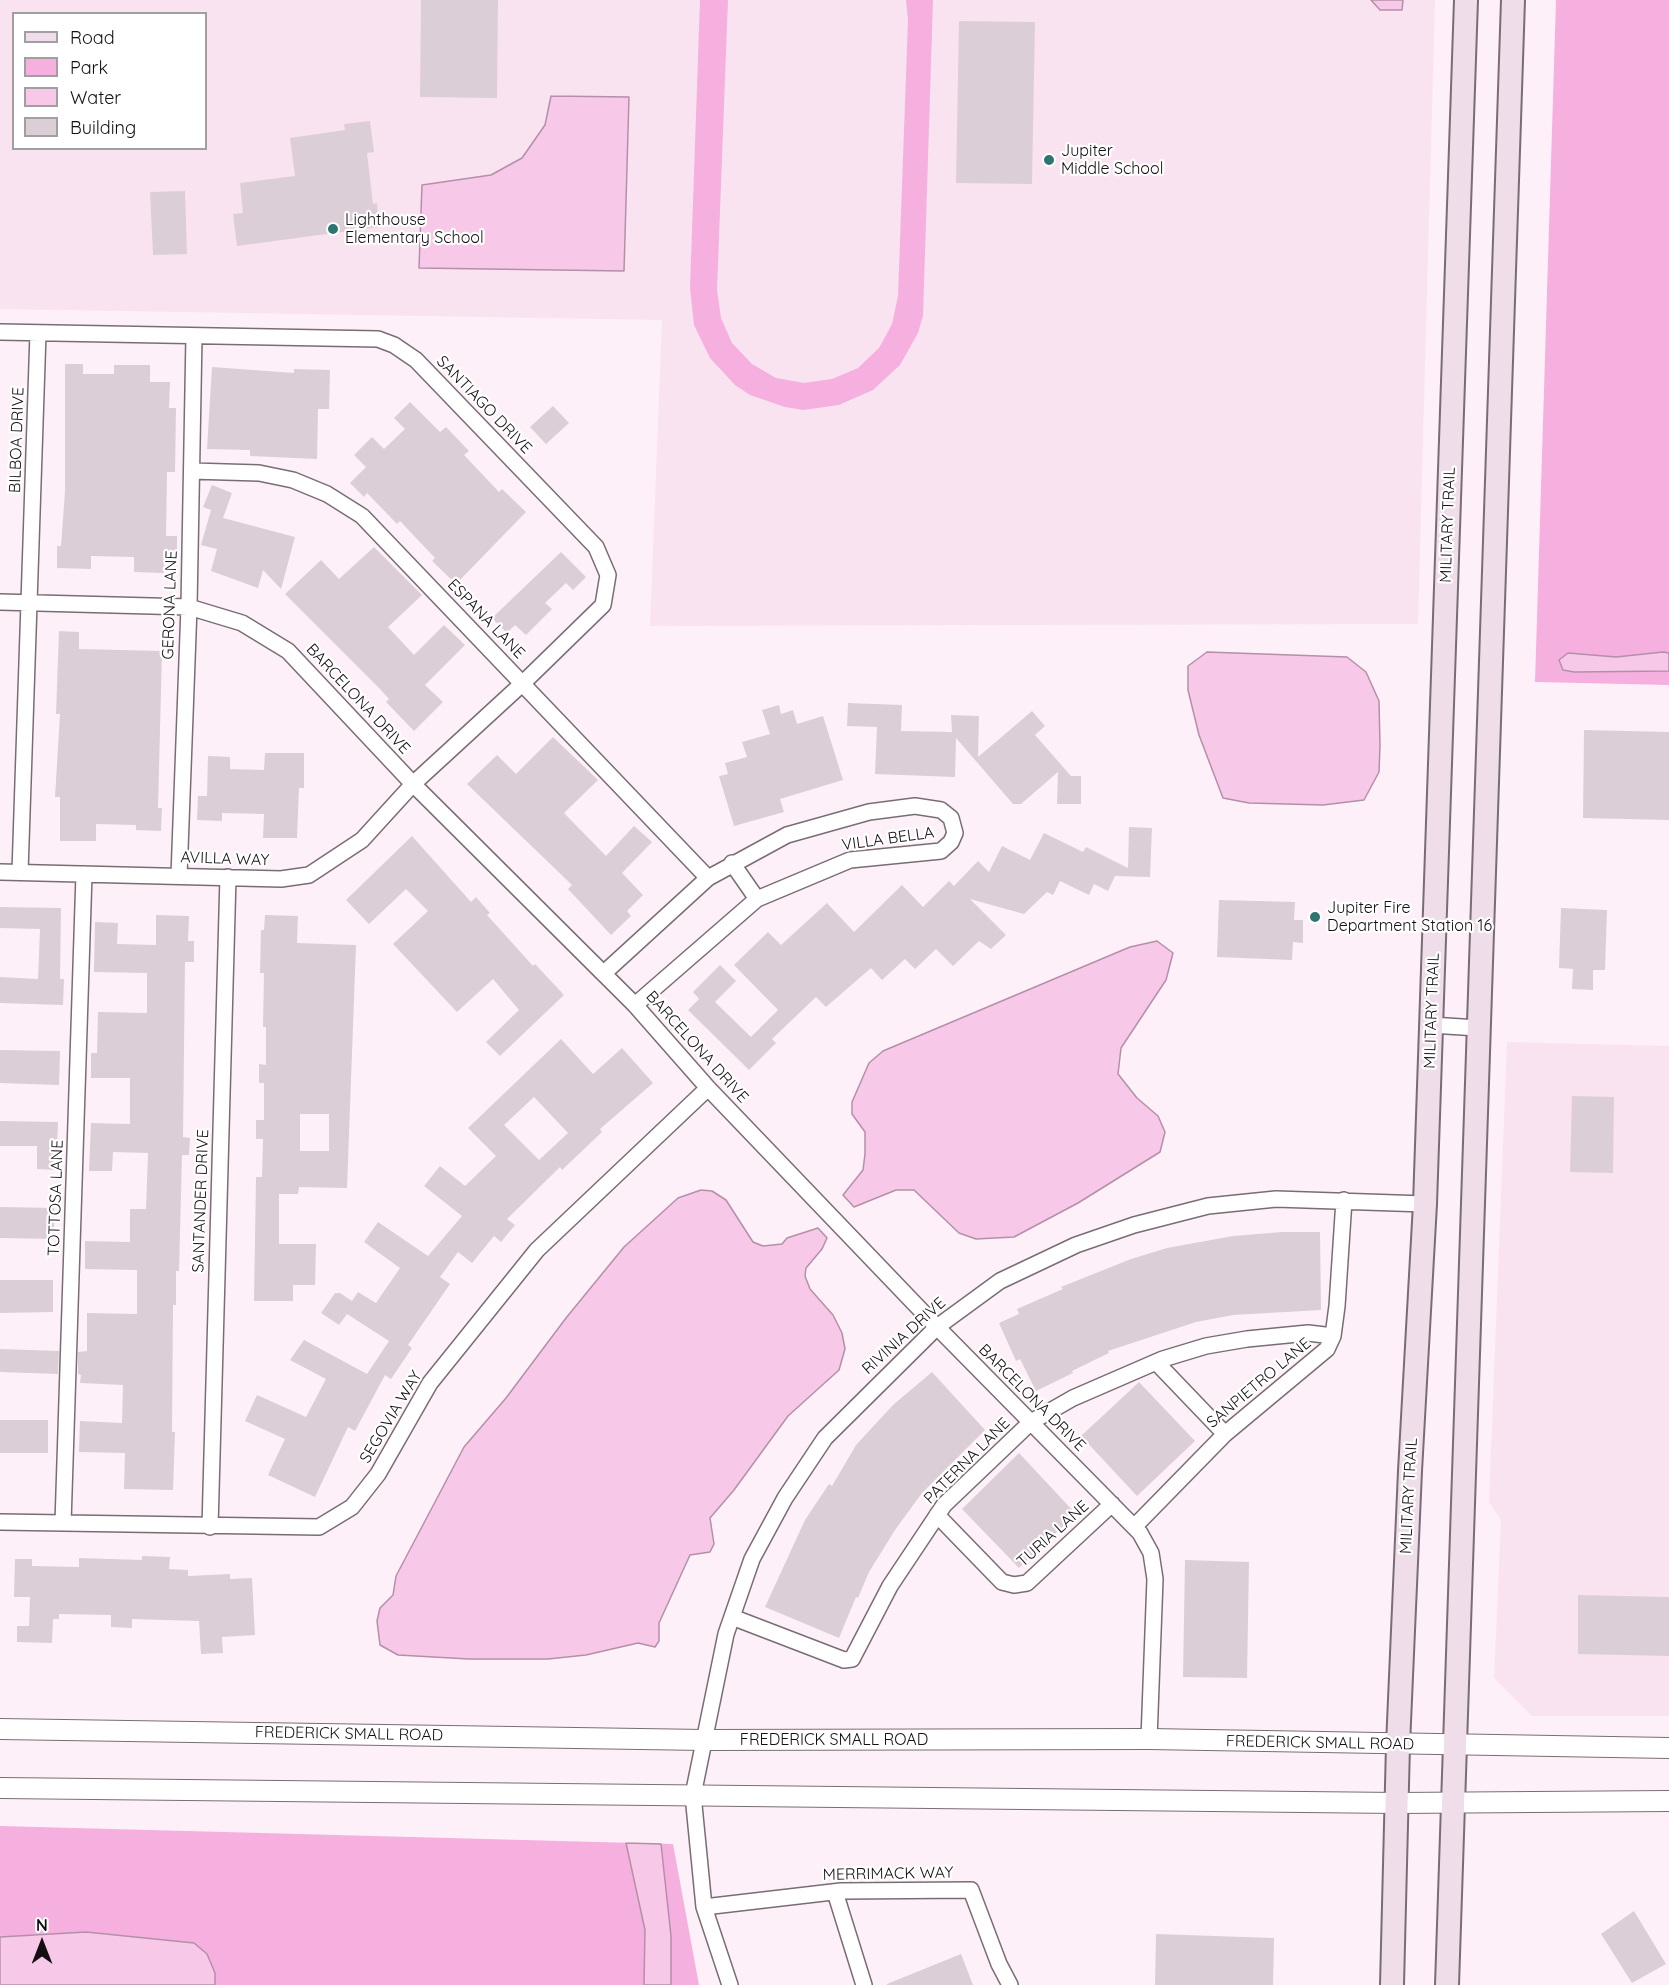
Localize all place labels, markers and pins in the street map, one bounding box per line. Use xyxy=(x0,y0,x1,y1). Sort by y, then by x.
place label: Jupiter Middle School xyxy=(1061,141,1163,179)
marker: Jupiter Middle School xyxy=(1042,153,1056,167)
place label: Lighthouse Elementary School xyxy=(345,210,484,248)
marker: Lighthouse Elementary School xyxy=(326,222,340,236)
place label: Jupiter Fire Department Station 16 xyxy=(1327,898,1492,936)
marker: Jupiter Fire Department Station 16 xyxy=(1308,910,1322,924)

